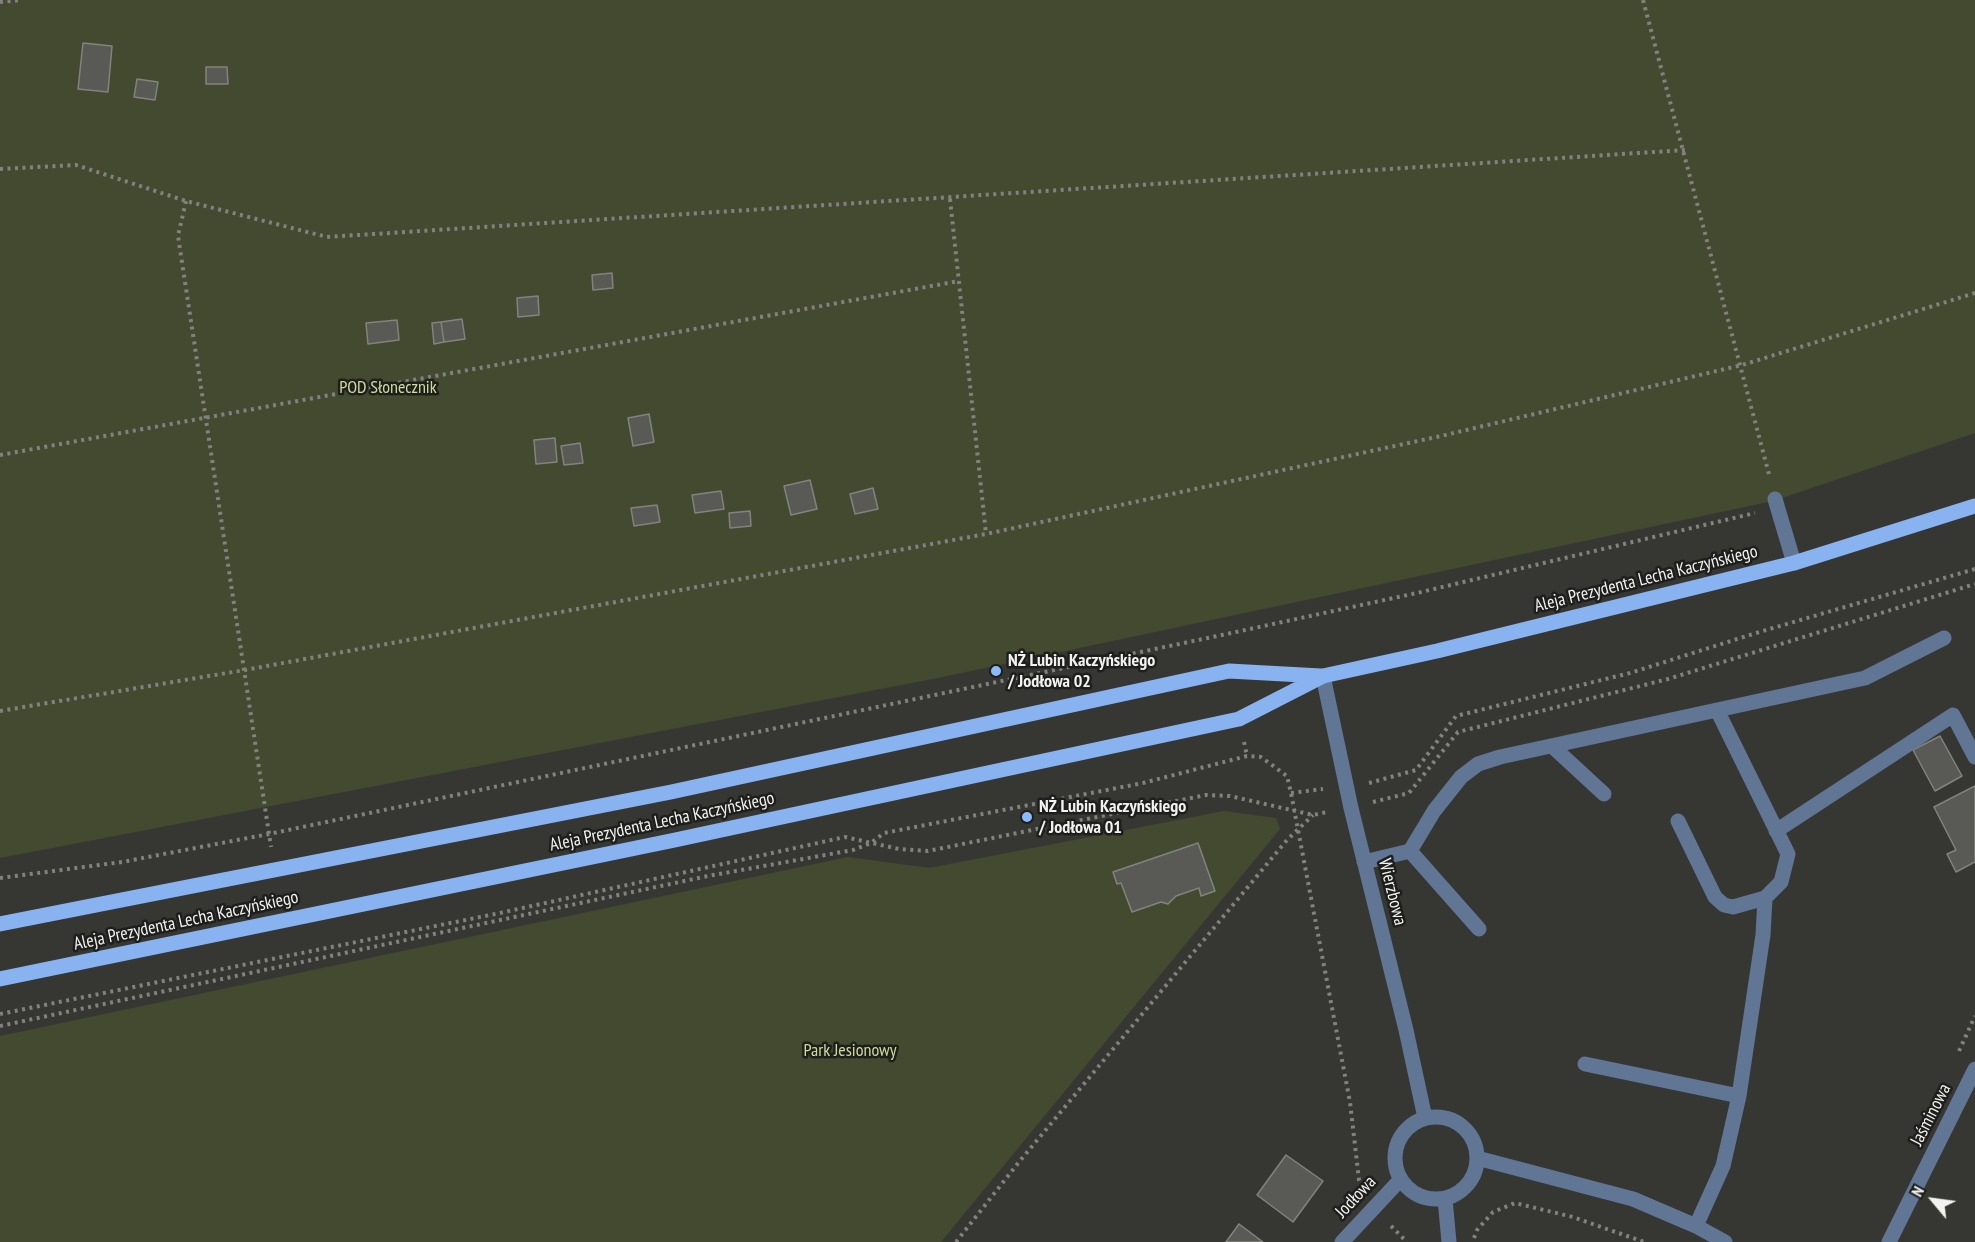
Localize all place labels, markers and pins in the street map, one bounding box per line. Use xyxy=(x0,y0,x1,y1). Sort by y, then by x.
place label: NŻ Lubin Kaczyńskiego / Jodłowa 02 xyxy=(1008,650,1155,692)
marker: NŻ Lubin Kaczyńskiego / Jodłowa 02 xyxy=(989,664,1003,678)
place label: NŻ Lubin Kaczyńskiego / Jodłowa 01 xyxy=(1039,796,1186,838)
marker: NŻ Lubin Kaczyńskiego / Jodłowa 01 xyxy=(1020,810,1034,824)

